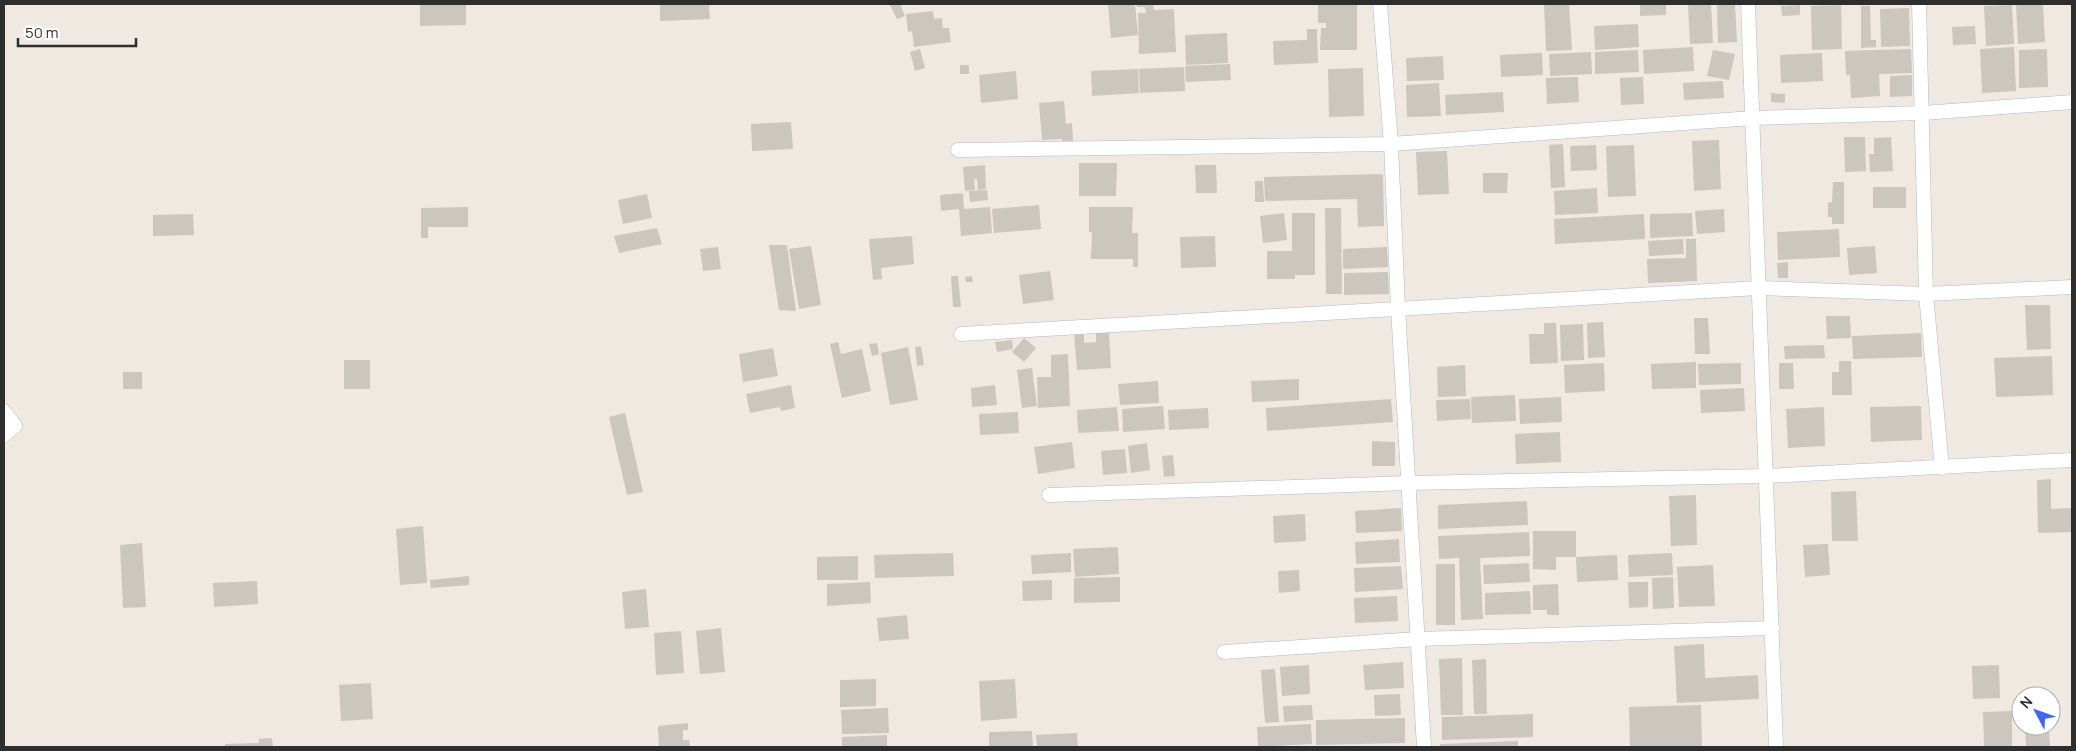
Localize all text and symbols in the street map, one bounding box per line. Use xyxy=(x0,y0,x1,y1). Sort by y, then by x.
scale bar xyxy=(18,15,135,47)
text: 50 m xyxy=(25,22,59,43)
north arrow xyxy=(2011,686,2061,736)
text: N xyxy=(2015,692,2036,712)

